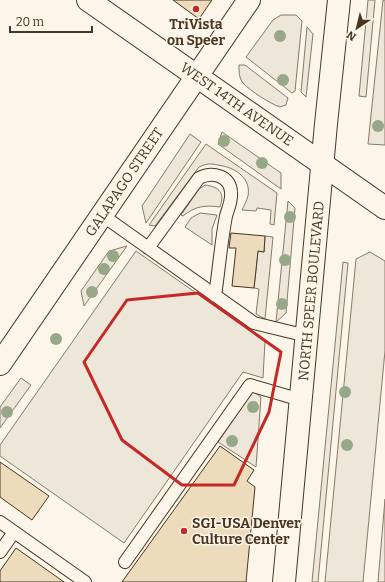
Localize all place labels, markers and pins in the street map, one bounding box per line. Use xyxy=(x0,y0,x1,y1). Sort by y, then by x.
marker: TriVista on Speer xyxy=(191,4,201,14)
place label: TriVista on Speer xyxy=(167,16,225,49)
place label: SGI-USA Denver Culture Center xyxy=(192,515,301,548)
marker: SGI-USA Denver Culture Center xyxy=(179,526,189,536)

